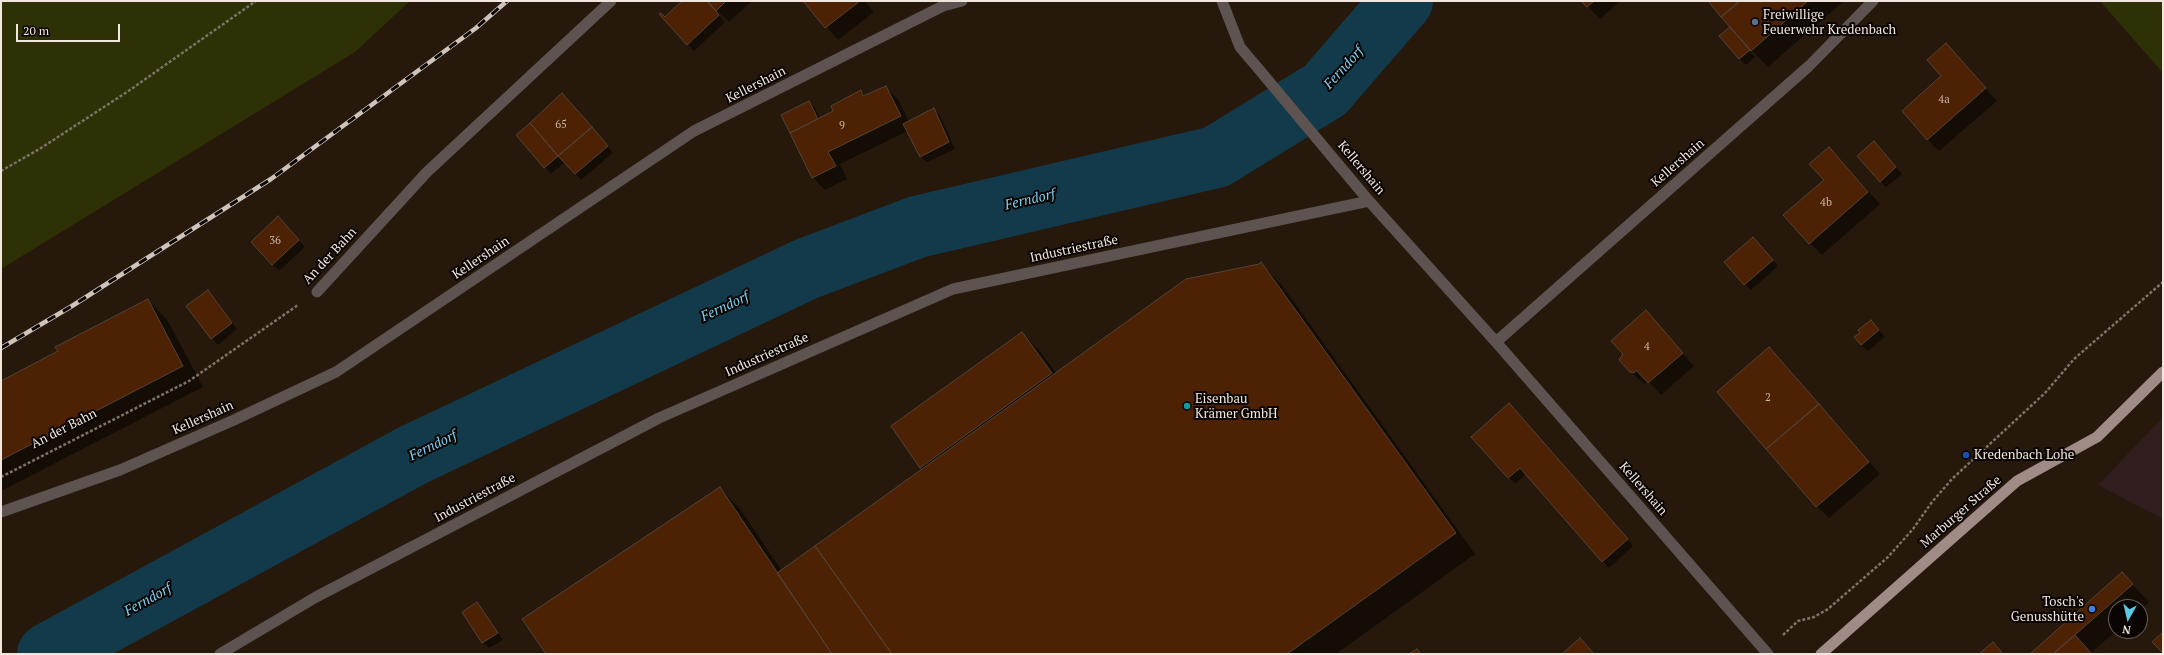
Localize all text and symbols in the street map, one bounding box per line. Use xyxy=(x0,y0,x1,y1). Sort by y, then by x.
place label: Freiwillige Feuerwehr Kredenbach xyxy=(1763,7,1896,38)
scale bar xyxy=(18,16,122,42)
marker: Freiwillige Feuerwehr Kredenbach xyxy=(1750,17,1760,27)
text: 20 m xyxy=(23,23,49,38)
water label: Ferndorf xyxy=(1321,43,1367,93)
street label: Kellershain xyxy=(723,63,789,107)
house number: 4a xyxy=(1938,93,1950,107)
house number: 65 xyxy=(555,118,567,132)
house number: 9 xyxy=(839,119,845,133)
street label: Kellershain xyxy=(1648,136,1708,190)
street label: Kellershain xyxy=(1334,138,1388,198)
water label: Ferndorf xyxy=(1003,186,1057,214)
house number: 4b xyxy=(1820,196,1832,210)
street label: An der Bahn xyxy=(300,225,360,287)
street label: Industriestraße xyxy=(1029,232,1119,266)
street label: Kellershain xyxy=(450,233,512,283)
house number: 36 xyxy=(269,234,281,248)
water label: Ferndorf xyxy=(698,289,752,325)
street label: Industriestraße xyxy=(723,330,811,380)
house number: 4 xyxy=(1644,340,1650,354)
place label: Eisenbau Krämer GmbH xyxy=(1195,391,1278,422)
house number: 2 xyxy=(1765,391,1771,405)
street label: Kellershain xyxy=(170,398,236,438)
marker: Eisenbau Krämer GmbH xyxy=(1182,401,1192,411)
street label: An der Bahn xyxy=(29,406,99,452)
water label: Ferndorf xyxy=(406,427,460,465)
place label: Kredenbach Lohe xyxy=(1974,447,2074,463)
marker: Kredenbach Lohe xyxy=(1961,450,1971,460)
street label: Kellershain xyxy=(1616,459,1670,519)
street label: Industriestraße xyxy=(432,470,518,526)
street label: Marburger Straße xyxy=(1917,473,2005,551)
water label: Ferndorf xyxy=(122,580,174,620)
place label: Tosch's Genusshütte xyxy=(2011,594,2084,625)
north arrow xyxy=(2108,599,2148,639)
marker: Tosch's Genusshütte xyxy=(2087,604,2097,614)
text: N xyxy=(2121,622,2132,637)

